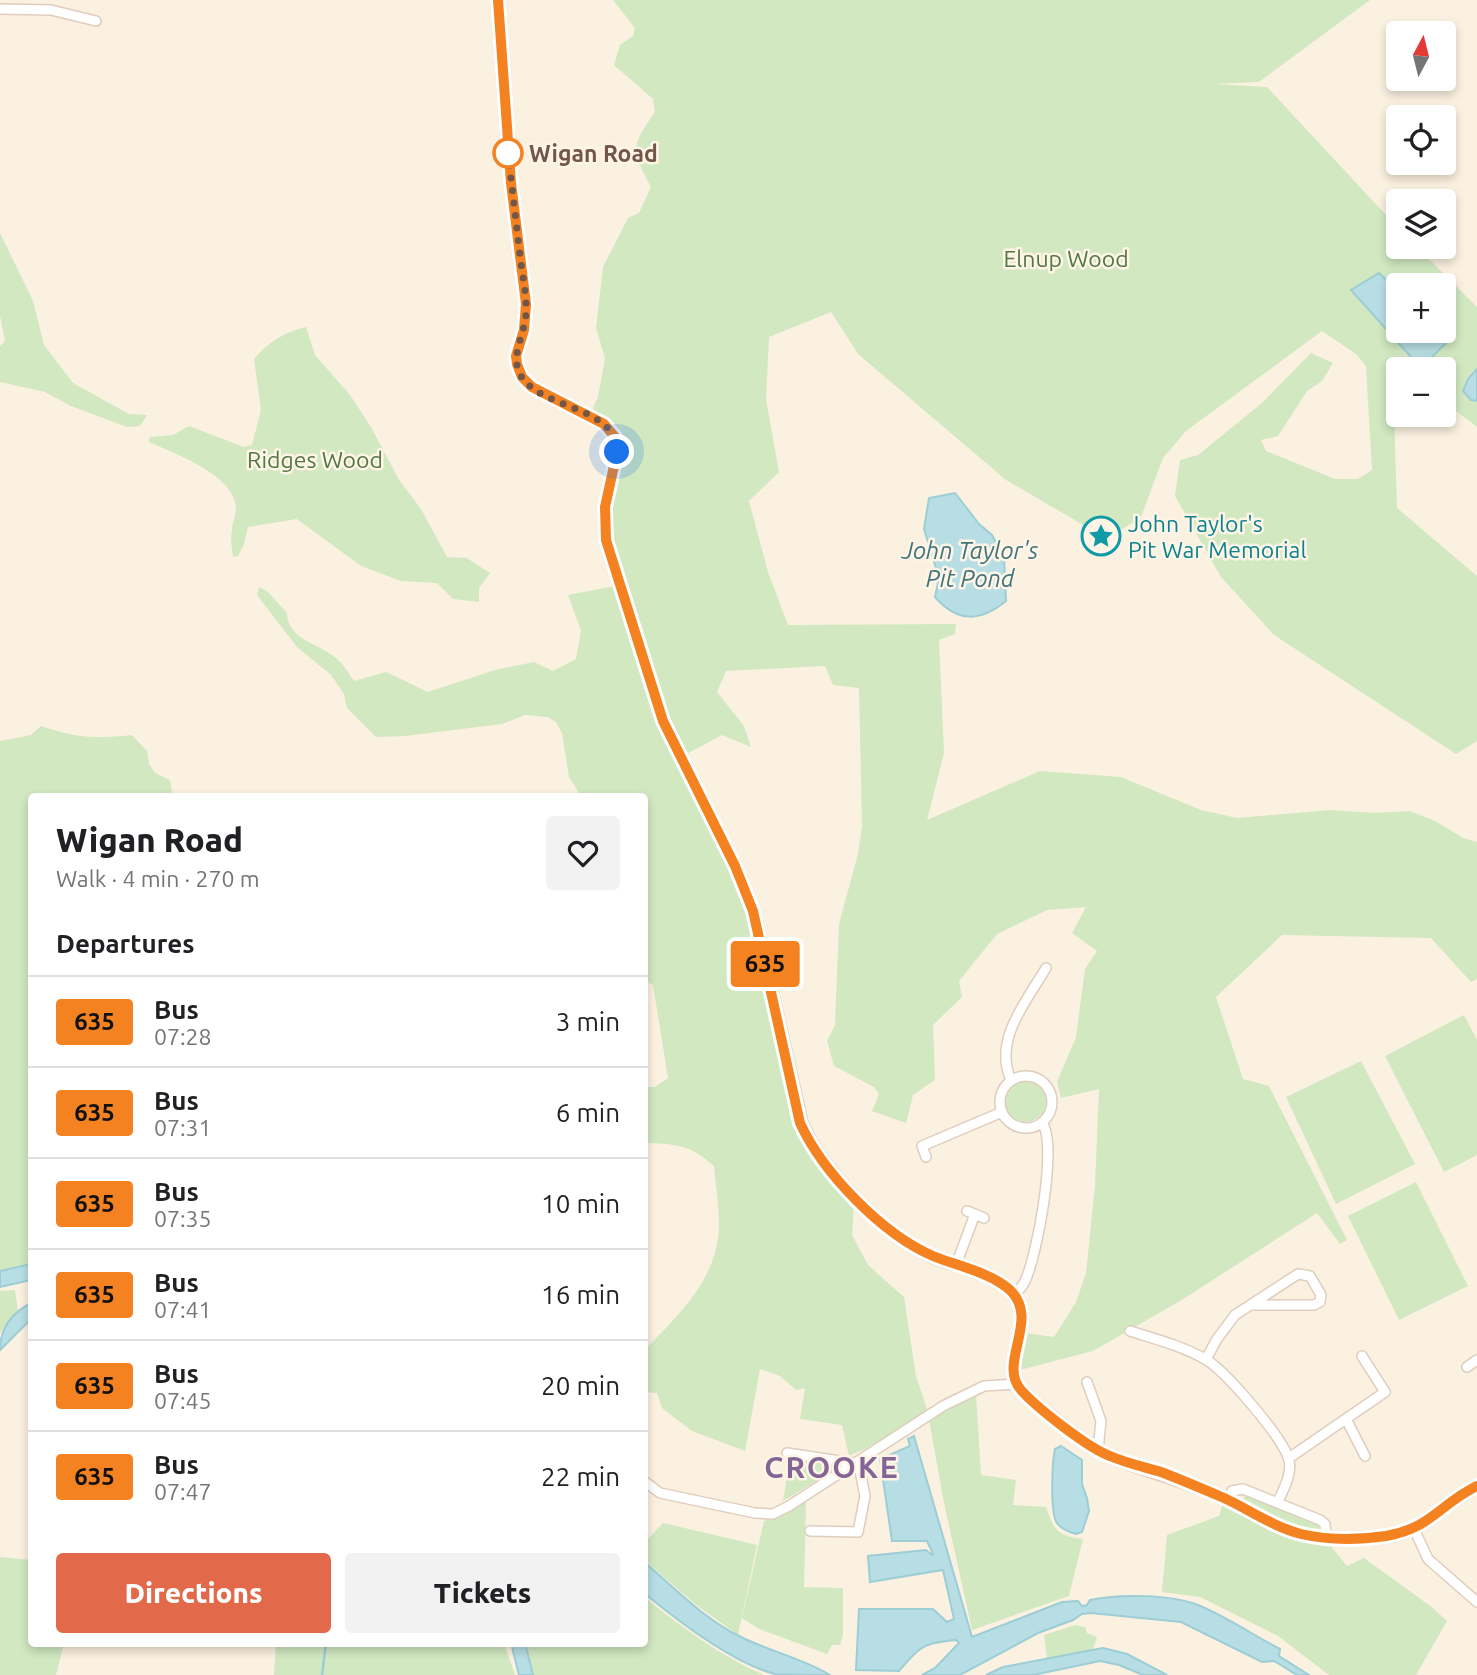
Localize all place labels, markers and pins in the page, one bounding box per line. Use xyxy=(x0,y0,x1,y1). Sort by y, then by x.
marker: Wigan Road xyxy=(493,138,523,168)
place label: Wigan Road xyxy=(529,141,658,166)
place label: John Taylor's Pit War Memorial xyxy=(1128,511,1306,562)
place icon: John Taylor's Pit War Memorial xyxy=(1080,515,1122,557)

